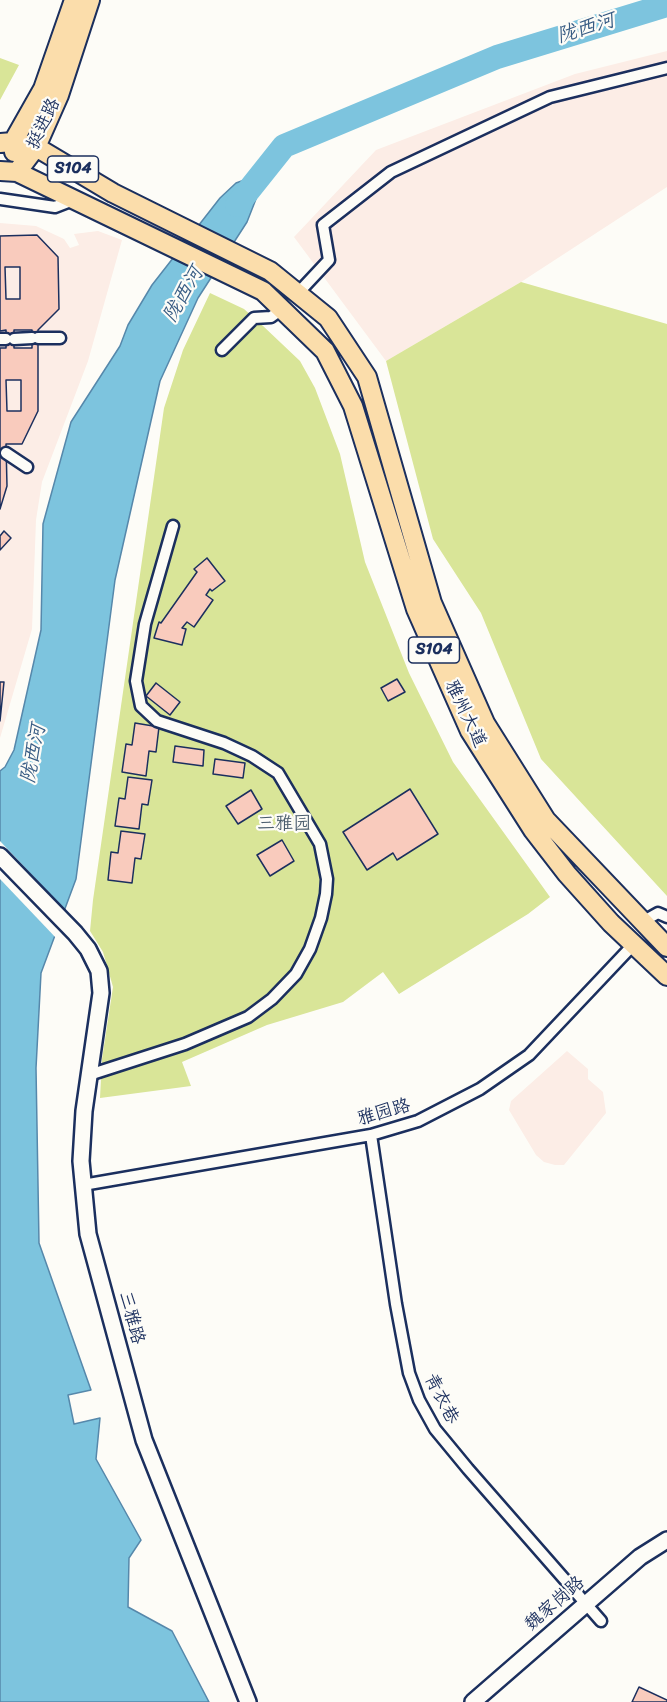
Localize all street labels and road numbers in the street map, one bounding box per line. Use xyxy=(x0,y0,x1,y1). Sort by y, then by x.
street label: 挺进路 xyxy=(23,95,65,153)
road number: S104 xyxy=(48,156,98,182)
road number: S104 xyxy=(408,637,460,663)
street label: 雅州大道 xyxy=(440,677,490,751)
street label: 雅园路 xyxy=(355,1095,413,1131)
street label: 三雅路 xyxy=(114,1289,148,1347)
street label: 青衣巷 xyxy=(419,1370,463,1428)
street label: 魏家岗路 xyxy=(521,1572,589,1636)

